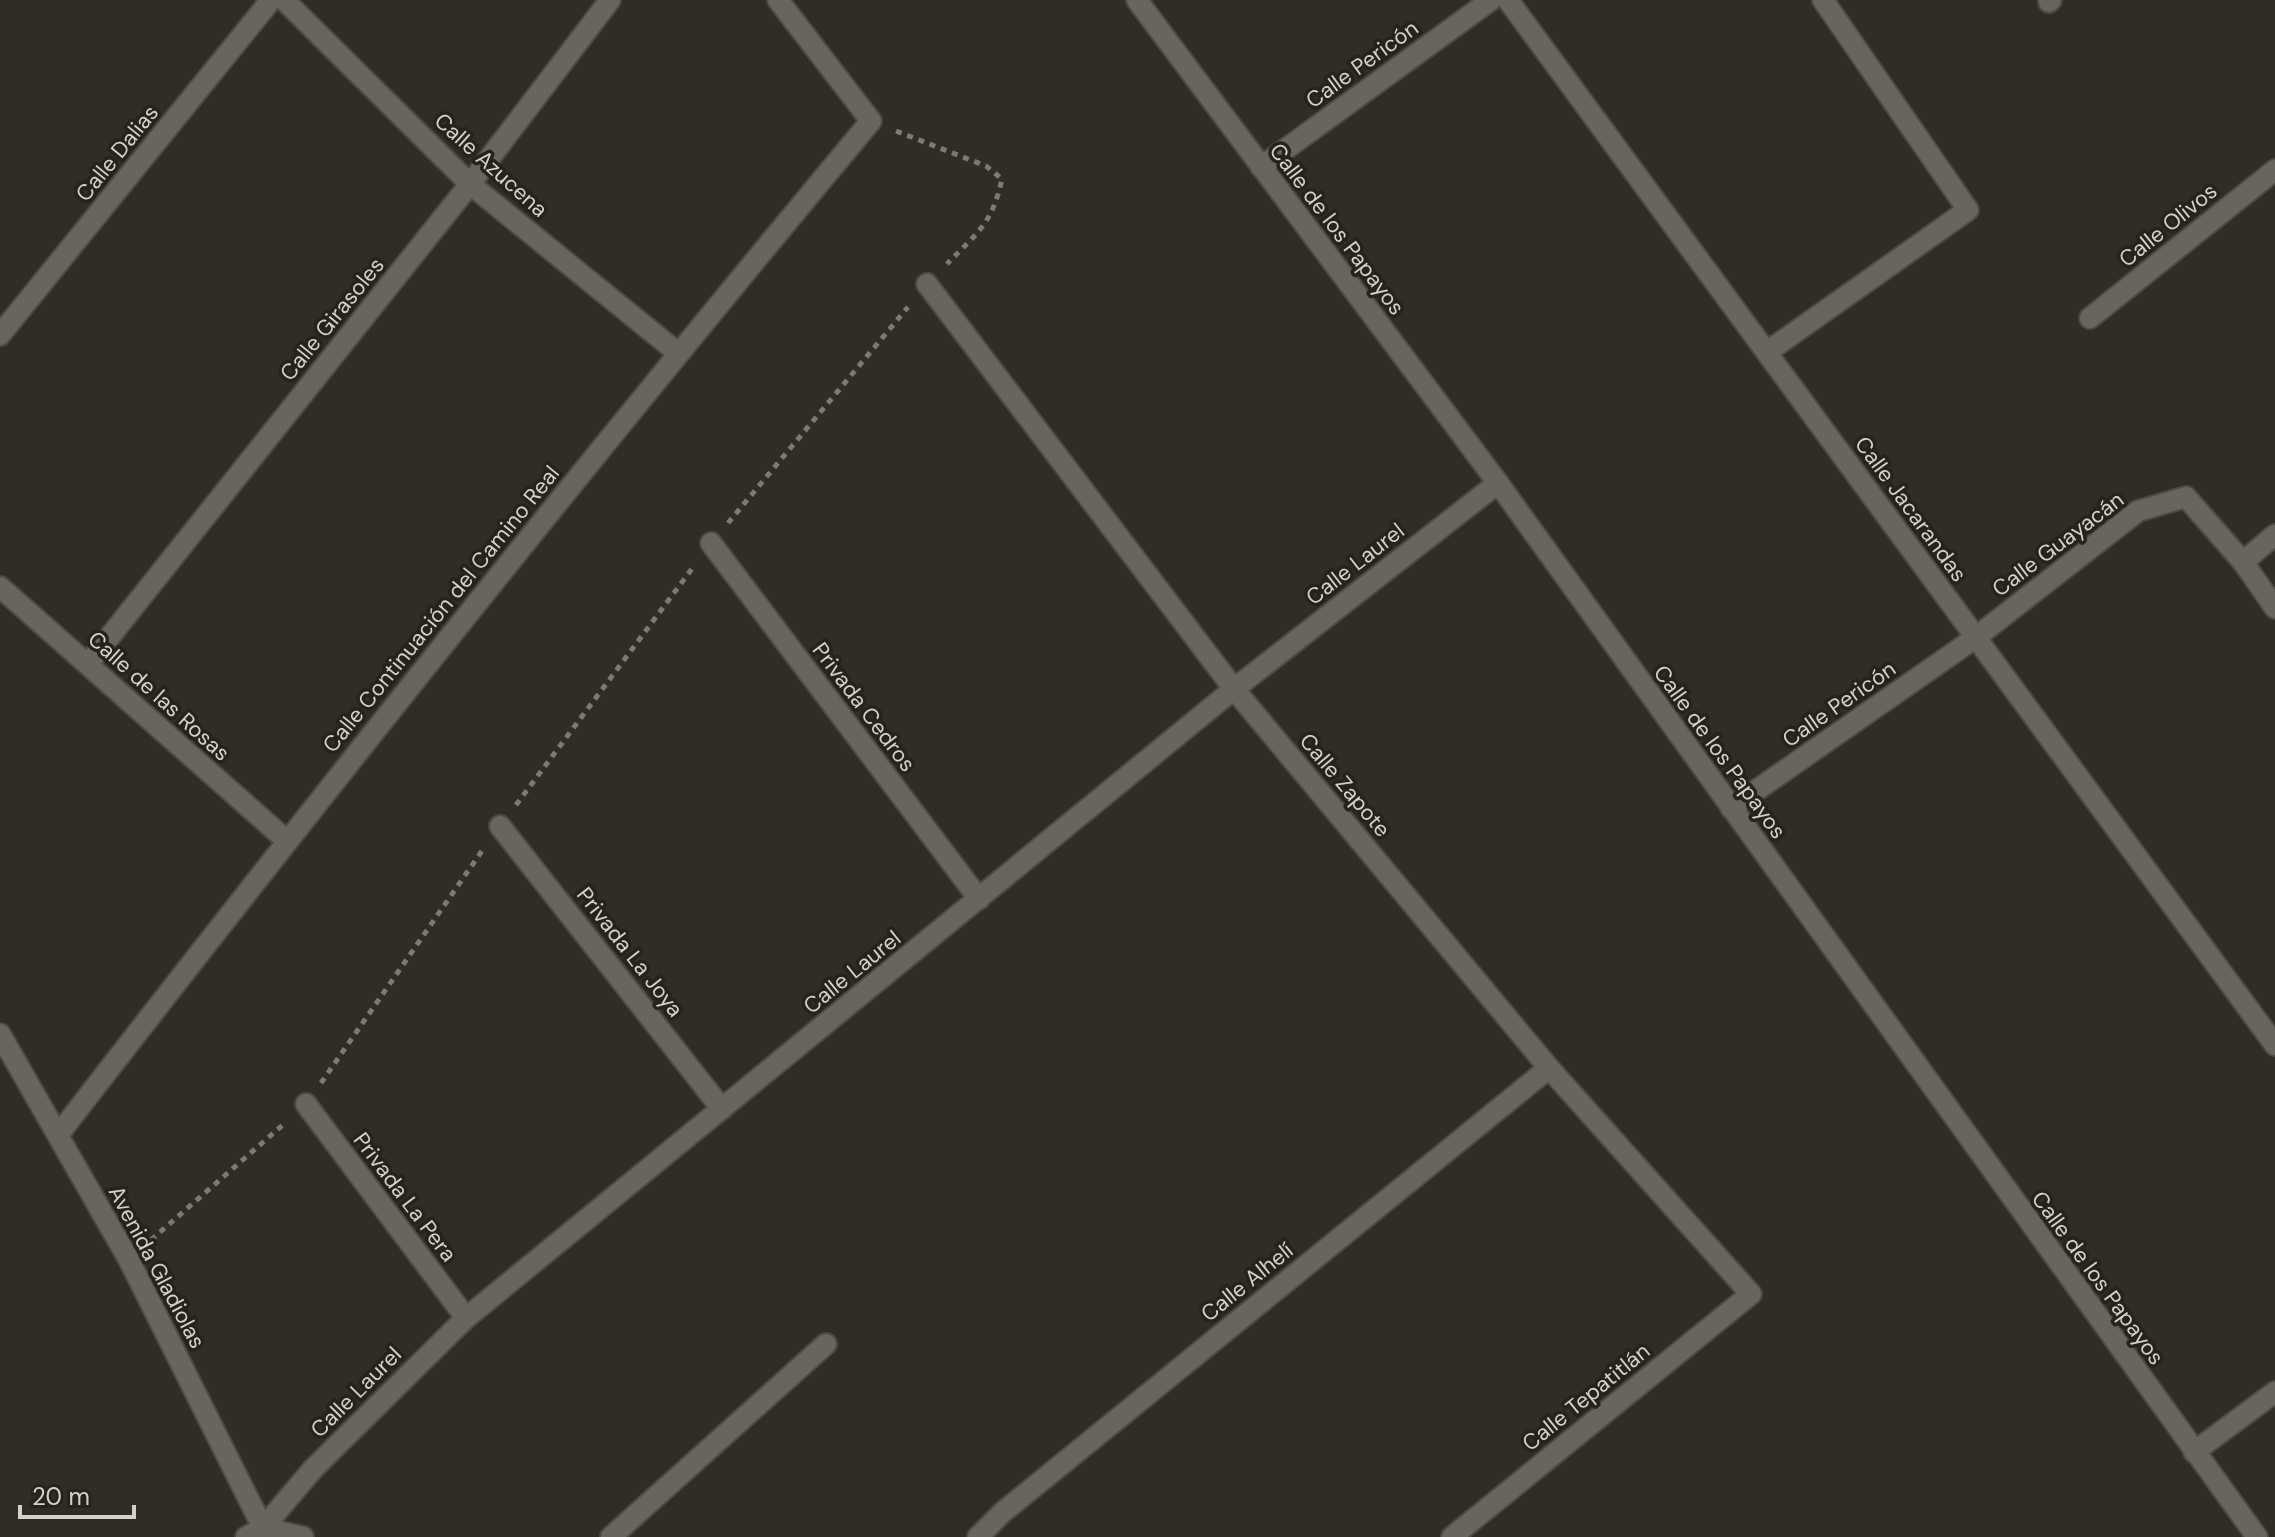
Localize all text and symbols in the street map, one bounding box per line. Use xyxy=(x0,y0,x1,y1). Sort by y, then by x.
street label: Calle Pericón xyxy=(1300,13,1424,115)
street label: Calle Dalias xyxy=(69,99,165,207)
street label: Calle Azucena xyxy=(428,106,554,224)
street label: Calle de los Papayos xyxy=(1263,137,1411,321)
street label: Calle Olivos xyxy=(2113,177,2223,273)
street label: Calle Girasoles xyxy=(273,251,391,387)
street label: Calle Jacarandas xyxy=(1848,430,1974,588)
street label: Calle Continuación del Camino Real xyxy=(316,460,566,758)
street label: Calle Guayacán xyxy=(1986,485,2130,603)
street label: Calle Laurel xyxy=(1300,516,1410,612)
street label: Calle de las Rosas xyxy=(82,625,236,767)
street label: Privada Cedros xyxy=(806,637,922,777)
street label: Calle Pericón xyxy=(1777,654,1901,754)
street label: Calle de los Papayos xyxy=(1647,659,1793,845)
street label: Calle Zapote xyxy=(1293,727,1397,843)
street label: Privada La Joya xyxy=(570,881,690,1023)
street label: Calle Laurel xyxy=(797,924,907,1020)
street label: Privada La Pera xyxy=(347,1126,463,1268)
street label: Avenida Gladiolas xyxy=(102,1181,212,1353)
street label: Calle de los Papayos xyxy=(2025,1185,2171,1371)
street label: Calle Alhelí xyxy=(1195,1236,1299,1328)
street label: Calle Tepatitlán xyxy=(1516,1337,1656,1457)
street label: Calle Laurel xyxy=(304,1340,408,1444)
scale bar xyxy=(20,1469,134,1519)
text: 20 m xyxy=(32,1481,90,1512)

